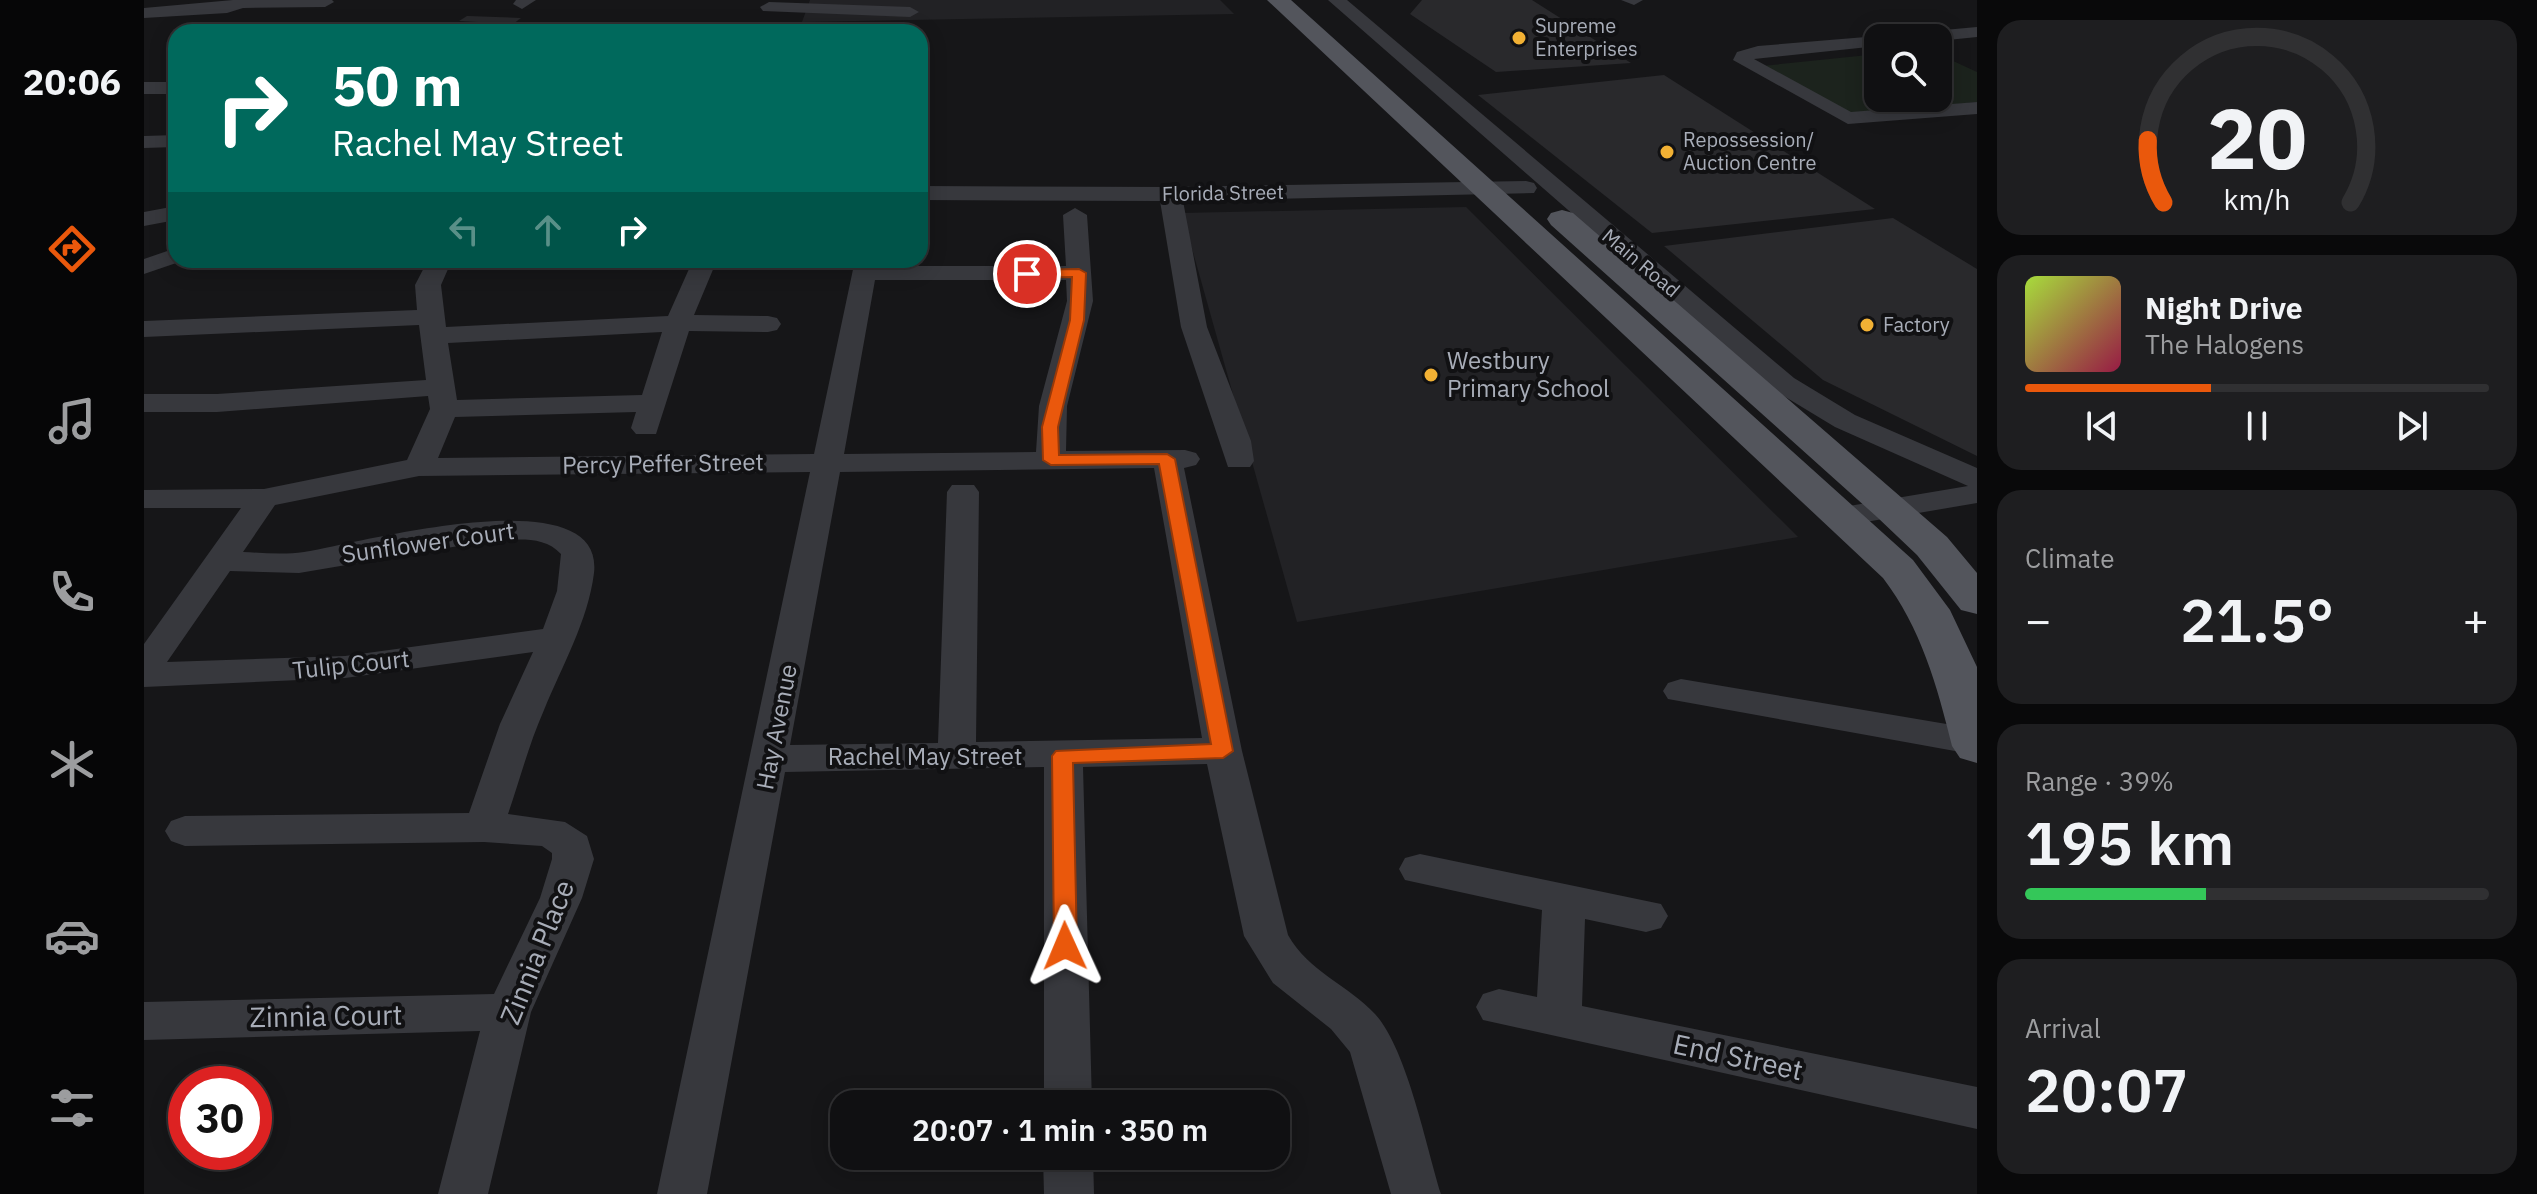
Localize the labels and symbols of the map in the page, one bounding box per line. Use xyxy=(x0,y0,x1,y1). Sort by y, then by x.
place label: Supreme Enterprises xyxy=(1535,12,1638,62)
marker: Supreme Enterprises xyxy=(1510,29,1528,47)
place label: Repossession/ Auction Centre xyxy=(1683,126,1817,176)
marker: Repossession/ Auction Centre xyxy=(1658,143,1676,161)
street label: Florida Street xyxy=(1162,178,1284,207)
street label: Main Road xyxy=(1597,222,1686,303)
pin xyxy=(993,240,1061,308)
place label: Factory xyxy=(1883,311,1950,338)
marker: Factory xyxy=(1858,316,1876,334)
place label: Westbury Primary School xyxy=(1447,344,1610,404)
marker: Westbury Primary School xyxy=(1422,366,1440,384)
street label: Percy Peffer Street xyxy=(562,445,764,481)
street label: Sunflower Court xyxy=(339,514,516,570)
street label: Tulip Court xyxy=(291,642,411,686)
street label: Hay Avenue xyxy=(748,661,804,792)
street label: Rachel May Street xyxy=(828,740,1022,772)
street label: Zinnia Place xyxy=(491,874,582,1029)
position arrow xyxy=(1023,904,1107,988)
street label: Zinnia Court xyxy=(249,996,403,1035)
street label: End Street xyxy=(1670,1025,1806,1088)
speed limit sign: 30 xyxy=(168,1066,272,1170)

